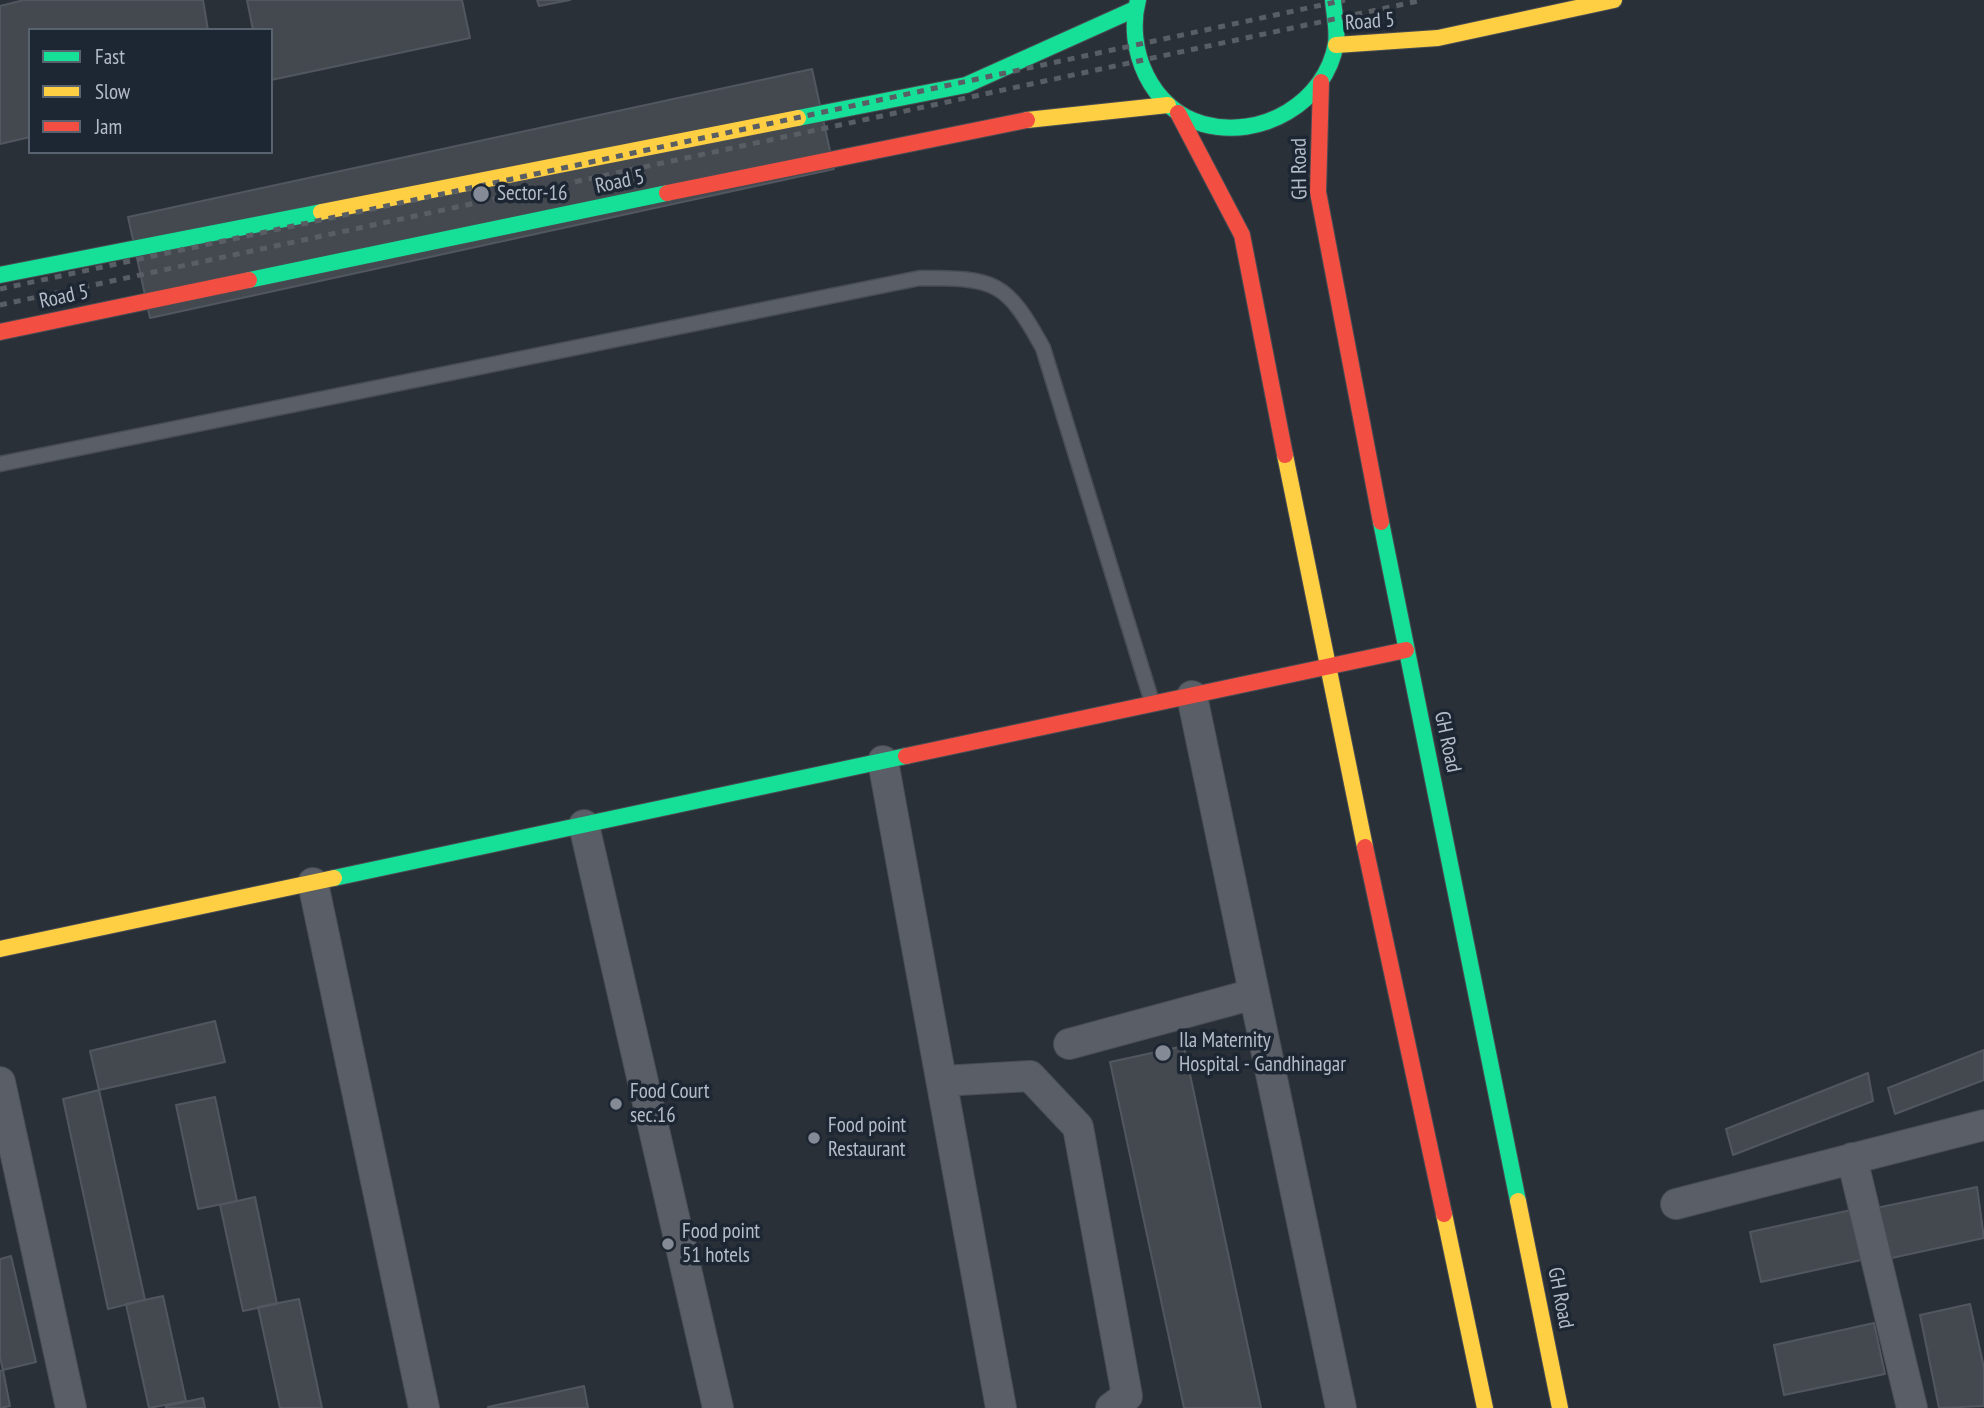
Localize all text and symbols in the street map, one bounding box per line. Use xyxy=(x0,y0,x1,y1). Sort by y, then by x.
street label: Road 5 xyxy=(1344,8,1396,36)
legend xyxy=(28,28,273,154)
text: Fast xyxy=(95,43,125,70)
text: Slow xyxy=(95,78,130,105)
text: Jam xyxy=(95,113,122,140)
street label: GH Road xyxy=(1287,138,1313,200)
street label: Road 5 xyxy=(593,165,647,199)
place label: Sector-16 xyxy=(497,181,567,207)
marker: Sector-16 xyxy=(471,184,491,204)
street label: Road 5 xyxy=(37,280,91,314)
street label: GH Road xyxy=(1428,709,1466,775)
place label: Ila Maternity Hospital - Gandhinagar xyxy=(1179,1028,1346,1078)
marker: Ila Maternity Hospital - Gandhinagar xyxy=(1153,1043,1173,1063)
place label: Food Court sec.16 xyxy=(630,1079,710,1129)
marker: Food Court sec.16 xyxy=(608,1096,624,1112)
place label: Food point Restaurant xyxy=(828,1113,906,1163)
marker: Food point Restaurant xyxy=(806,1130,822,1146)
place label: Food point 51 hotels xyxy=(682,1219,760,1269)
marker: Food point 51 hotels xyxy=(660,1236,676,1252)
street label: GH Road xyxy=(1542,1265,1578,1331)

